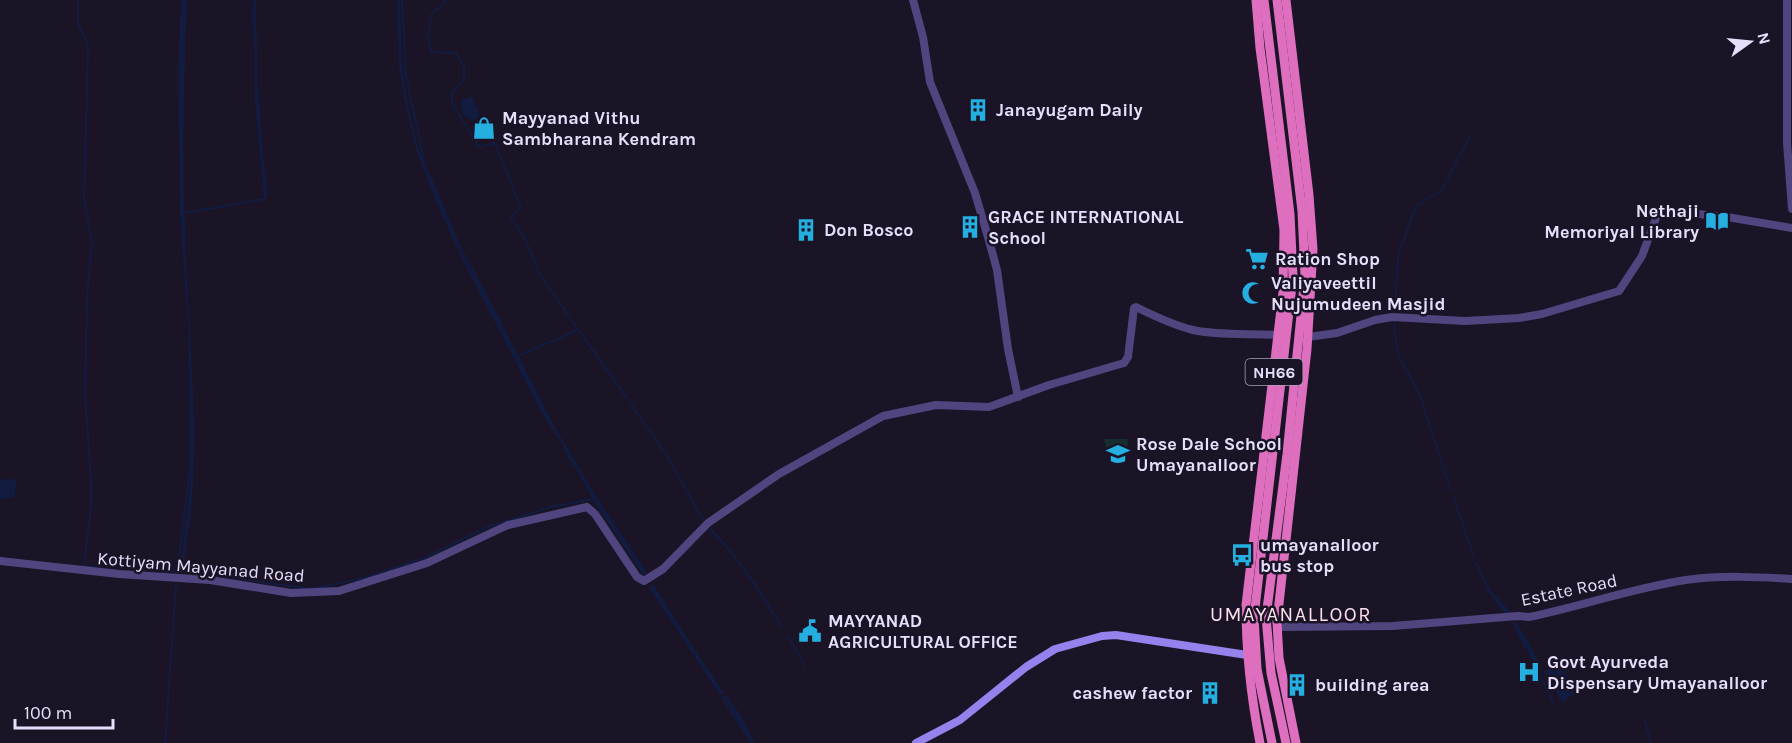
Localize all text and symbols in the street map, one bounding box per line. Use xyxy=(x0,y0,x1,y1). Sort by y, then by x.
north arrow xyxy=(1720,12,1780,72)
text: N xyxy=(1753,30,1775,46)
building icon: Janayugam Daily xyxy=(965,97,991,123)
place label: Janayugam Daily xyxy=(996,99,1143,121)
place label: Mayyanad Vithu Sambharana Kendram xyxy=(502,107,696,150)
shop icon: Mayyanad Vithu Sambharana Kendram xyxy=(471,115,497,141)
place label: Nethaji Memoriyal Library xyxy=(1544,200,1699,243)
place label: GRACE INTERNATIONAL School xyxy=(988,206,1183,249)
library icon: Nethaji Memoriyal Library xyxy=(1704,208,1730,234)
building icon: GRACE INTERNATIONAL School xyxy=(957,214,983,240)
building icon: Don Bosco xyxy=(793,217,819,243)
place label: Don Bosco xyxy=(824,219,913,241)
supermarket icon: Ration Shop xyxy=(1244,246,1270,272)
place label: Ration Shop xyxy=(1275,248,1380,270)
place label: Valiyaveettil Nujumudeen Masjid xyxy=(1271,272,1446,315)
mosque icon: Valiyaveettil Nujumudeen Masjid xyxy=(1240,280,1266,306)
road number: NH66 xyxy=(1246,359,1302,385)
place label: Rose Dale School Umayanalloor xyxy=(1136,433,1282,476)
school or university icon: Rose Dale School Umayanalloor xyxy=(1105,441,1131,467)
place label: umayanalloor bus stop xyxy=(1260,534,1379,577)
bus stop icon: umayanalloor bus stop xyxy=(1229,542,1255,568)
street label: Kottiyam Mayyanad Road xyxy=(96,547,306,587)
street label: Estate Road xyxy=(1519,569,1619,611)
district label: UMAYANALLOOR xyxy=(1210,603,1372,626)
place label: MAYYANAD AGRICULTURAL OFFICE xyxy=(828,610,1018,653)
public building icon: MAYYANAD AGRICULTURAL OFFICE xyxy=(797,618,823,644)
place label: Govt Ayurveda Dispensary Umayanalloor xyxy=(1547,651,1767,694)
hospital icon: Govt Ayurveda Dispensary Umayanalloor xyxy=(1516,659,1542,685)
building icon: building area xyxy=(1284,672,1310,698)
place label: building area xyxy=(1315,674,1430,696)
building icon: cashew factor xyxy=(1197,680,1223,706)
place label: cashew factor xyxy=(1072,682,1192,704)
scale bar xyxy=(15,692,112,730)
text: 100 m xyxy=(24,702,72,724)

